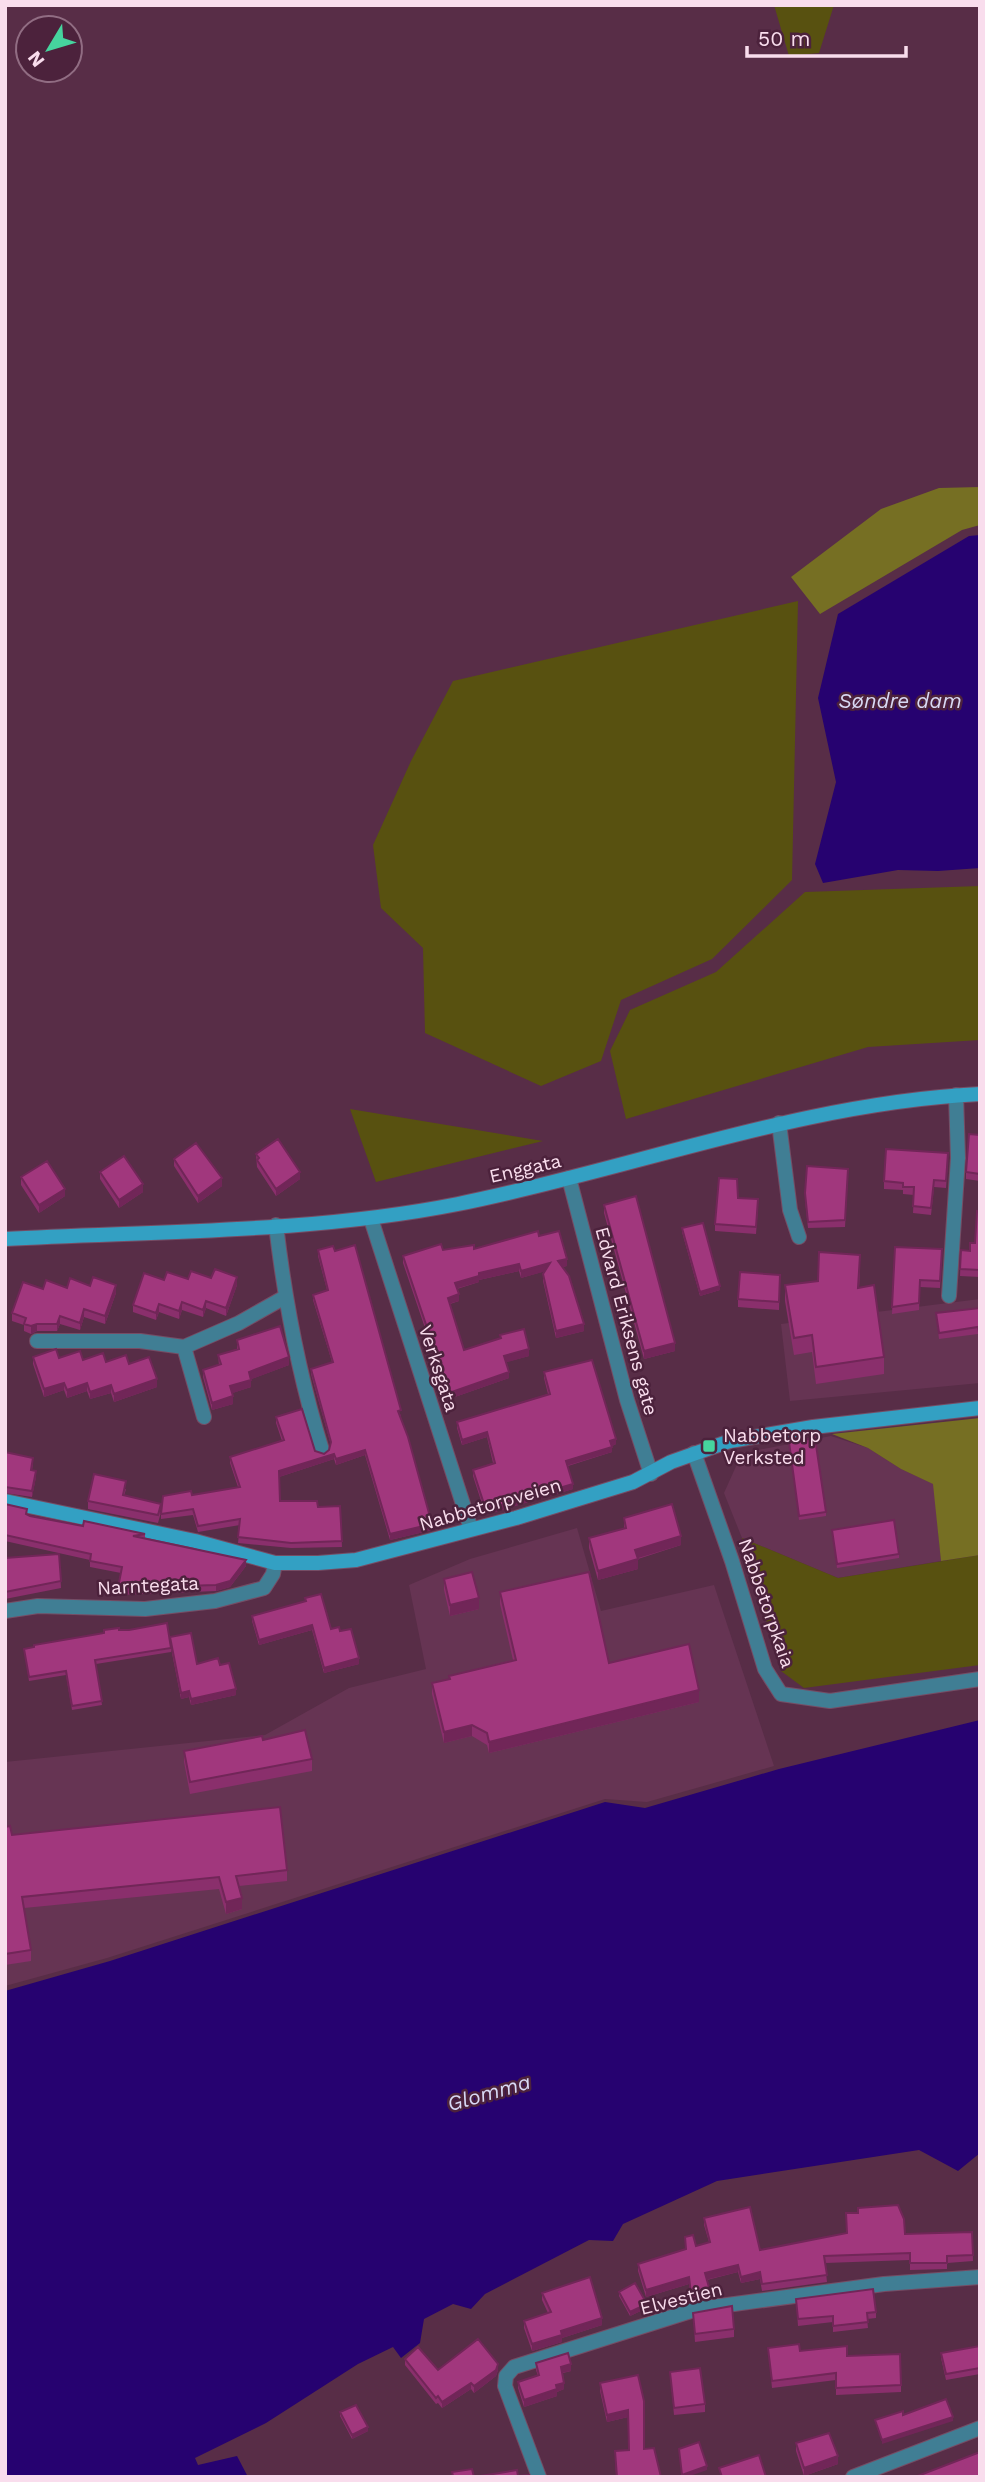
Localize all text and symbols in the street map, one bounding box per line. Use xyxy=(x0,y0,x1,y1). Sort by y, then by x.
north arrow xyxy=(14,14,84,84)
scale bar xyxy=(747,14,906,58)
text: 50 m xyxy=(758,26,810,51)
text: N xyxy=(23,47,49,72)
water label: Søndre dam xyxy=(838,688,962,713)
street label: Enggata xyxy=(487,1149,564,1188)
street label: Edvard Eriksens gate xyxy=(590,1224,663,1418)
street label: Verksgata xyxy=(414,1322,463,1415)
place label: Nabbetorp Verksted xyxy=(723,1424,821,1469)
marker: Nabbetorp Verksted xyxy=(701,1438,717,1454)
street label: Nabbetorpveien xyxy=(416,1473,564,1536)
street label: Nabbetorpkaia xyxy=(734,1535,799,1671)
street label: Narntegata xyxy=(96,1571,200,1600)
water label: Glomma xyxy=(444,2069,533,2116)
street label: Elvestien xyxy=(638,2277,725,2320)

